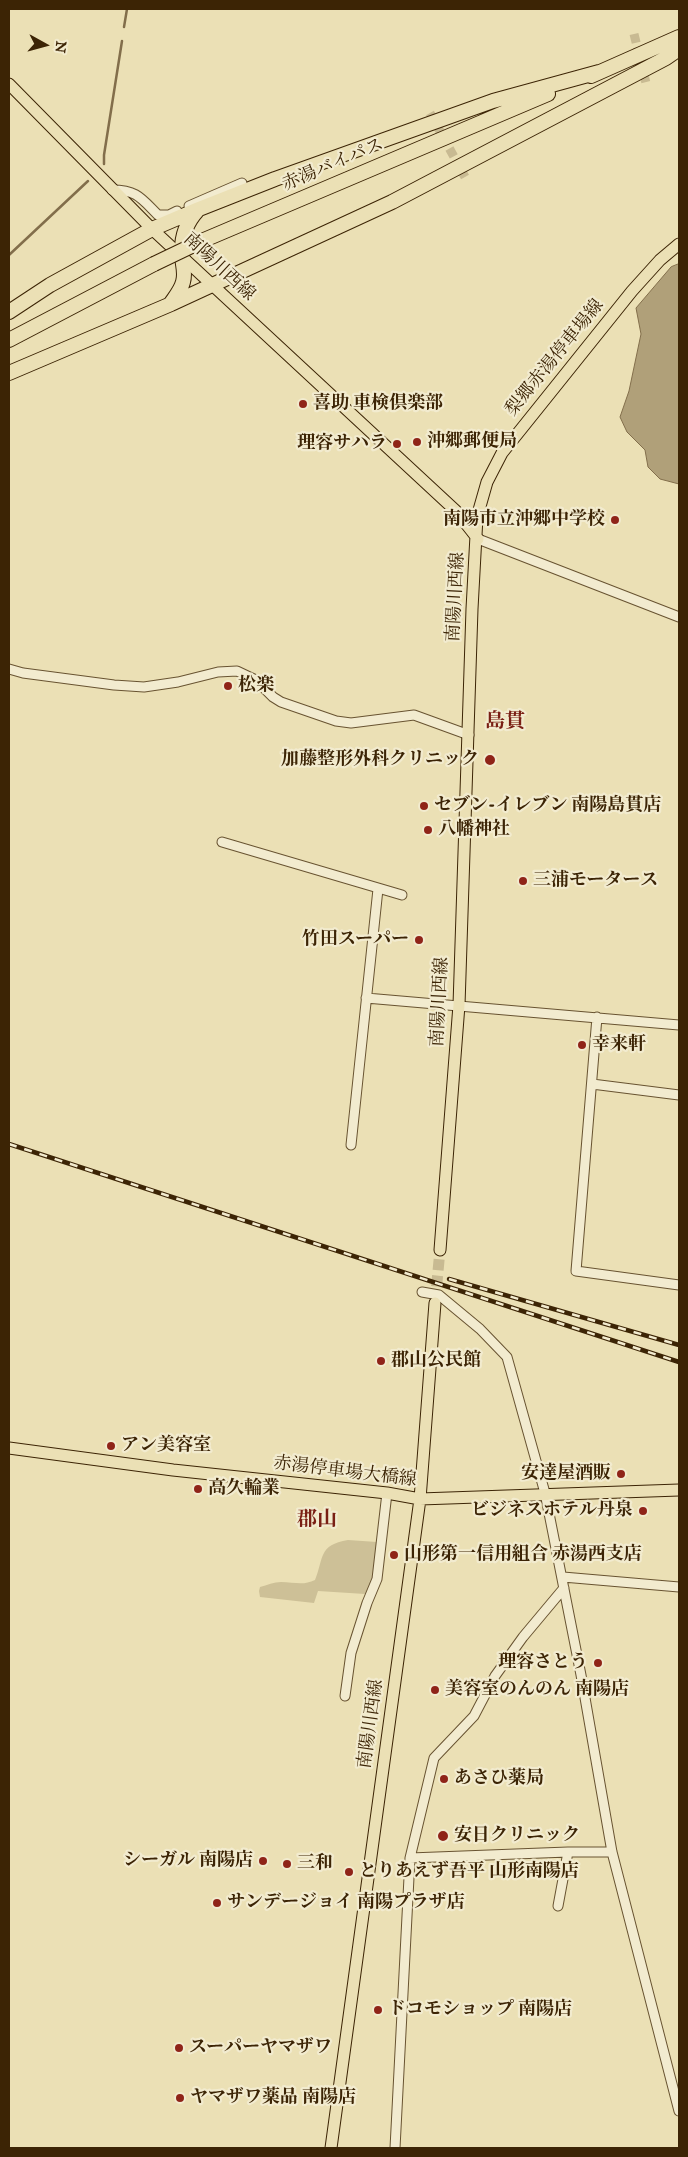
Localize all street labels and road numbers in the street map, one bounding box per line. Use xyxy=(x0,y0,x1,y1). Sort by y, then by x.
street label: 赤湯バイパス xyxy=(279,134,387,196)
street label: 南陽川西線 xyxy=(179,228,259,306)
street label: 梨郷赤湯停車場線 xyxy=(501,295,609,421)
street label: 南陽川西線 xyxy=(443,551,469,643)
street label: 南陽川西線 xyxy=(427,956,453,1048)
street label: 赤湯停車場大橋線 xyxy=(272,1453,418,1491)
street label: 南陽川西線 xyxy=(354,1678,388,1770)

